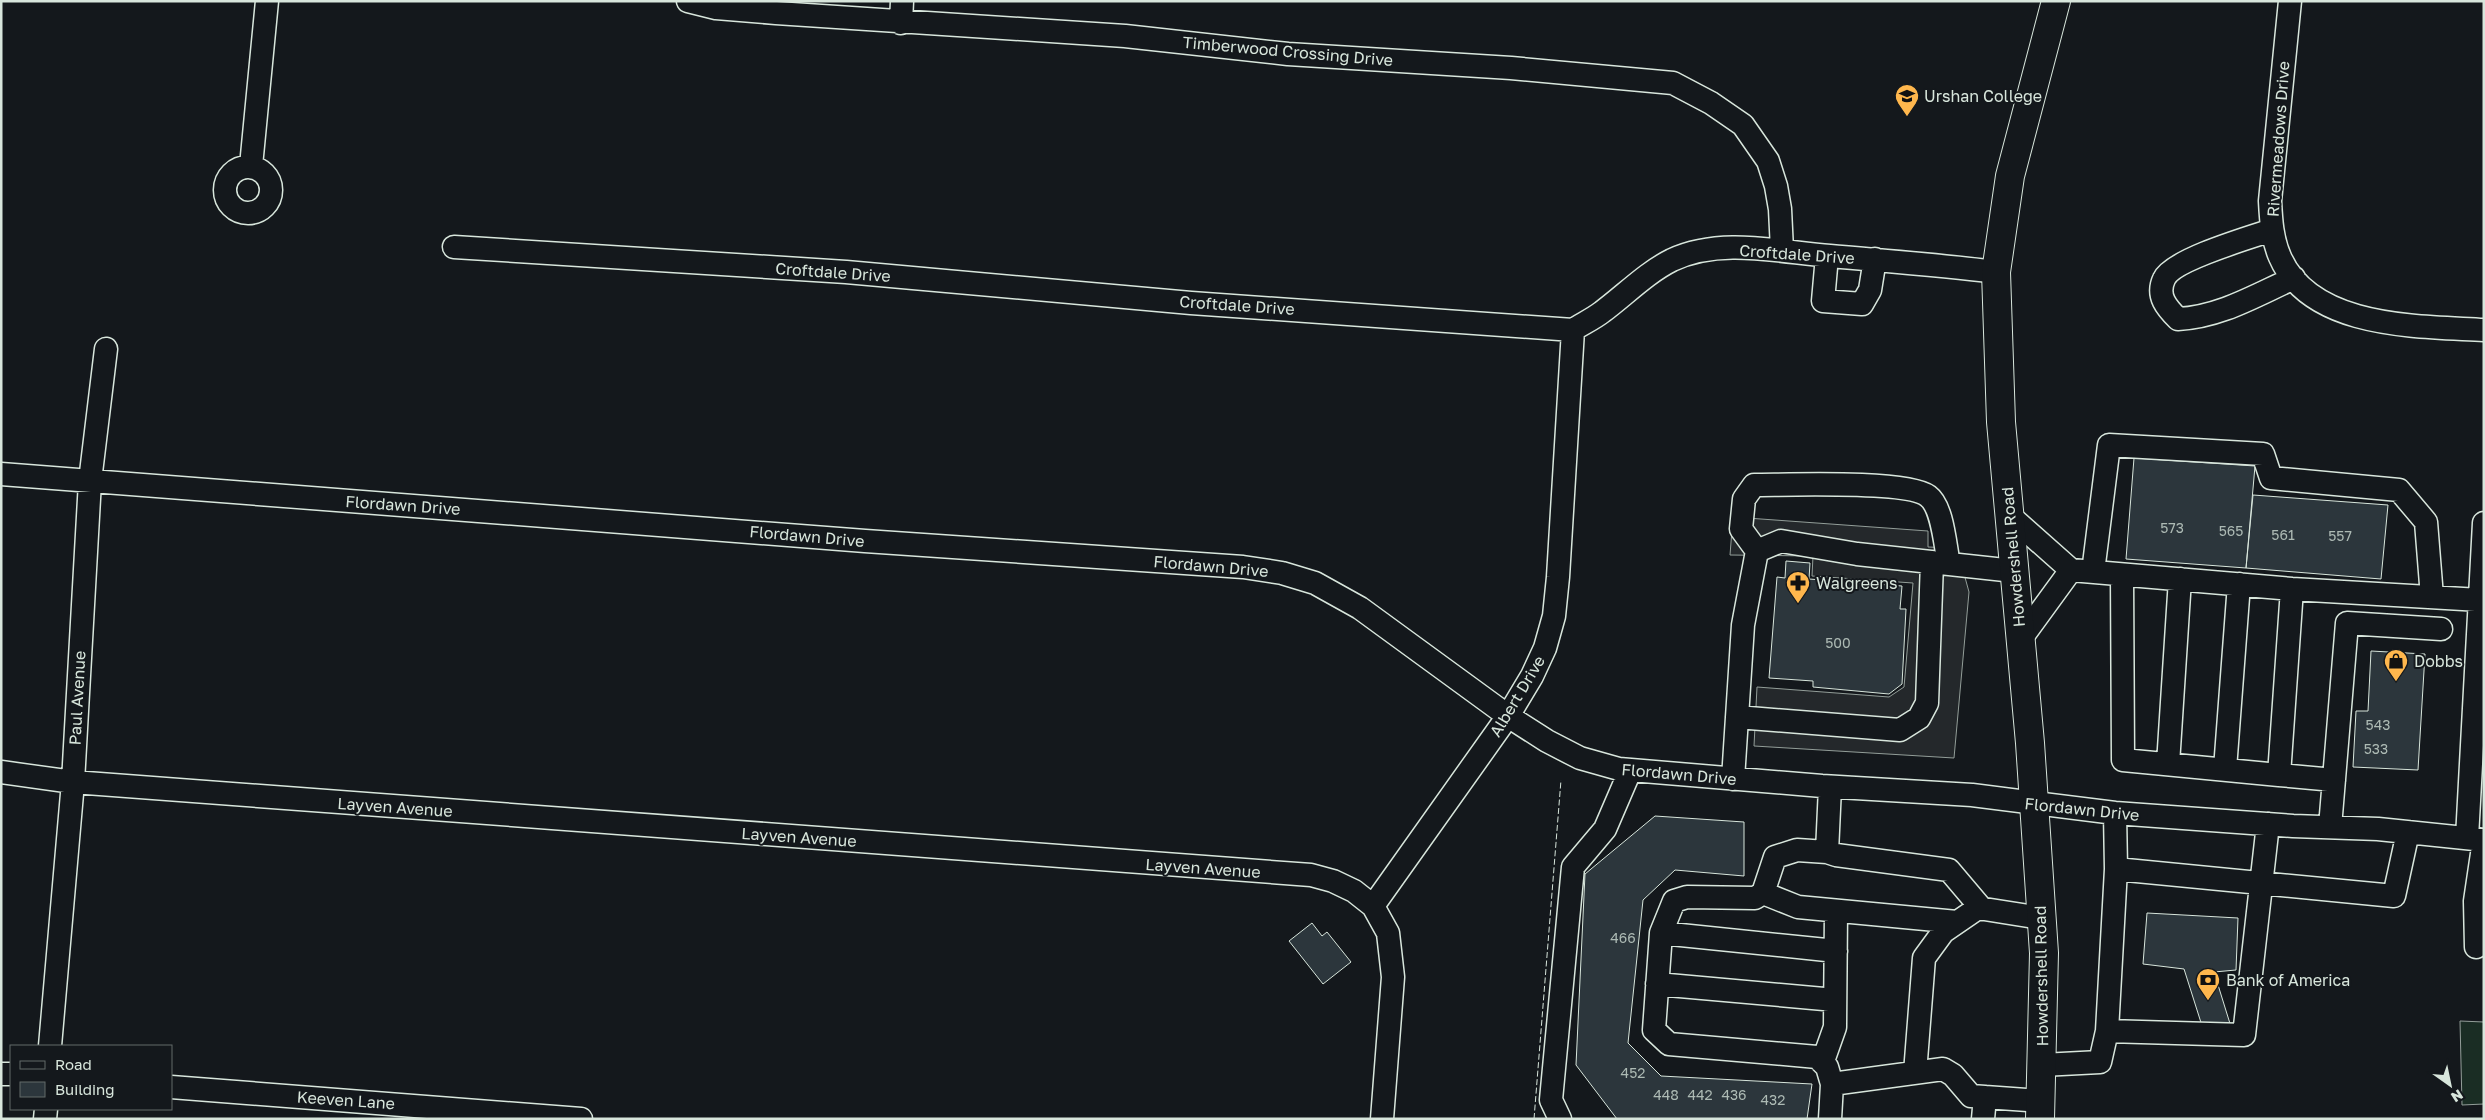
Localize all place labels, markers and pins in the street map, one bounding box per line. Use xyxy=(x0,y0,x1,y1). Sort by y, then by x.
school or university icon: Urshan College xyxy=(1894,83,1920,117)
place label: Urshan College xyxy=(1924,86,2042,106)
pharmacy icon: Walgreens xyxy=(1785,570,1811,604)
place label: Walgreens xyxy=(1816,573,1898,593)
shop icon: Dobbs xyxy=(2383,648,2409,682)
place label: Dobbs xyxy=(2414,651,2463,671)
bank icon: Bank of America xyxy=(2195,967,2221,1001)
place label: Bank of America xyxy=(2226,970,2350,990)

